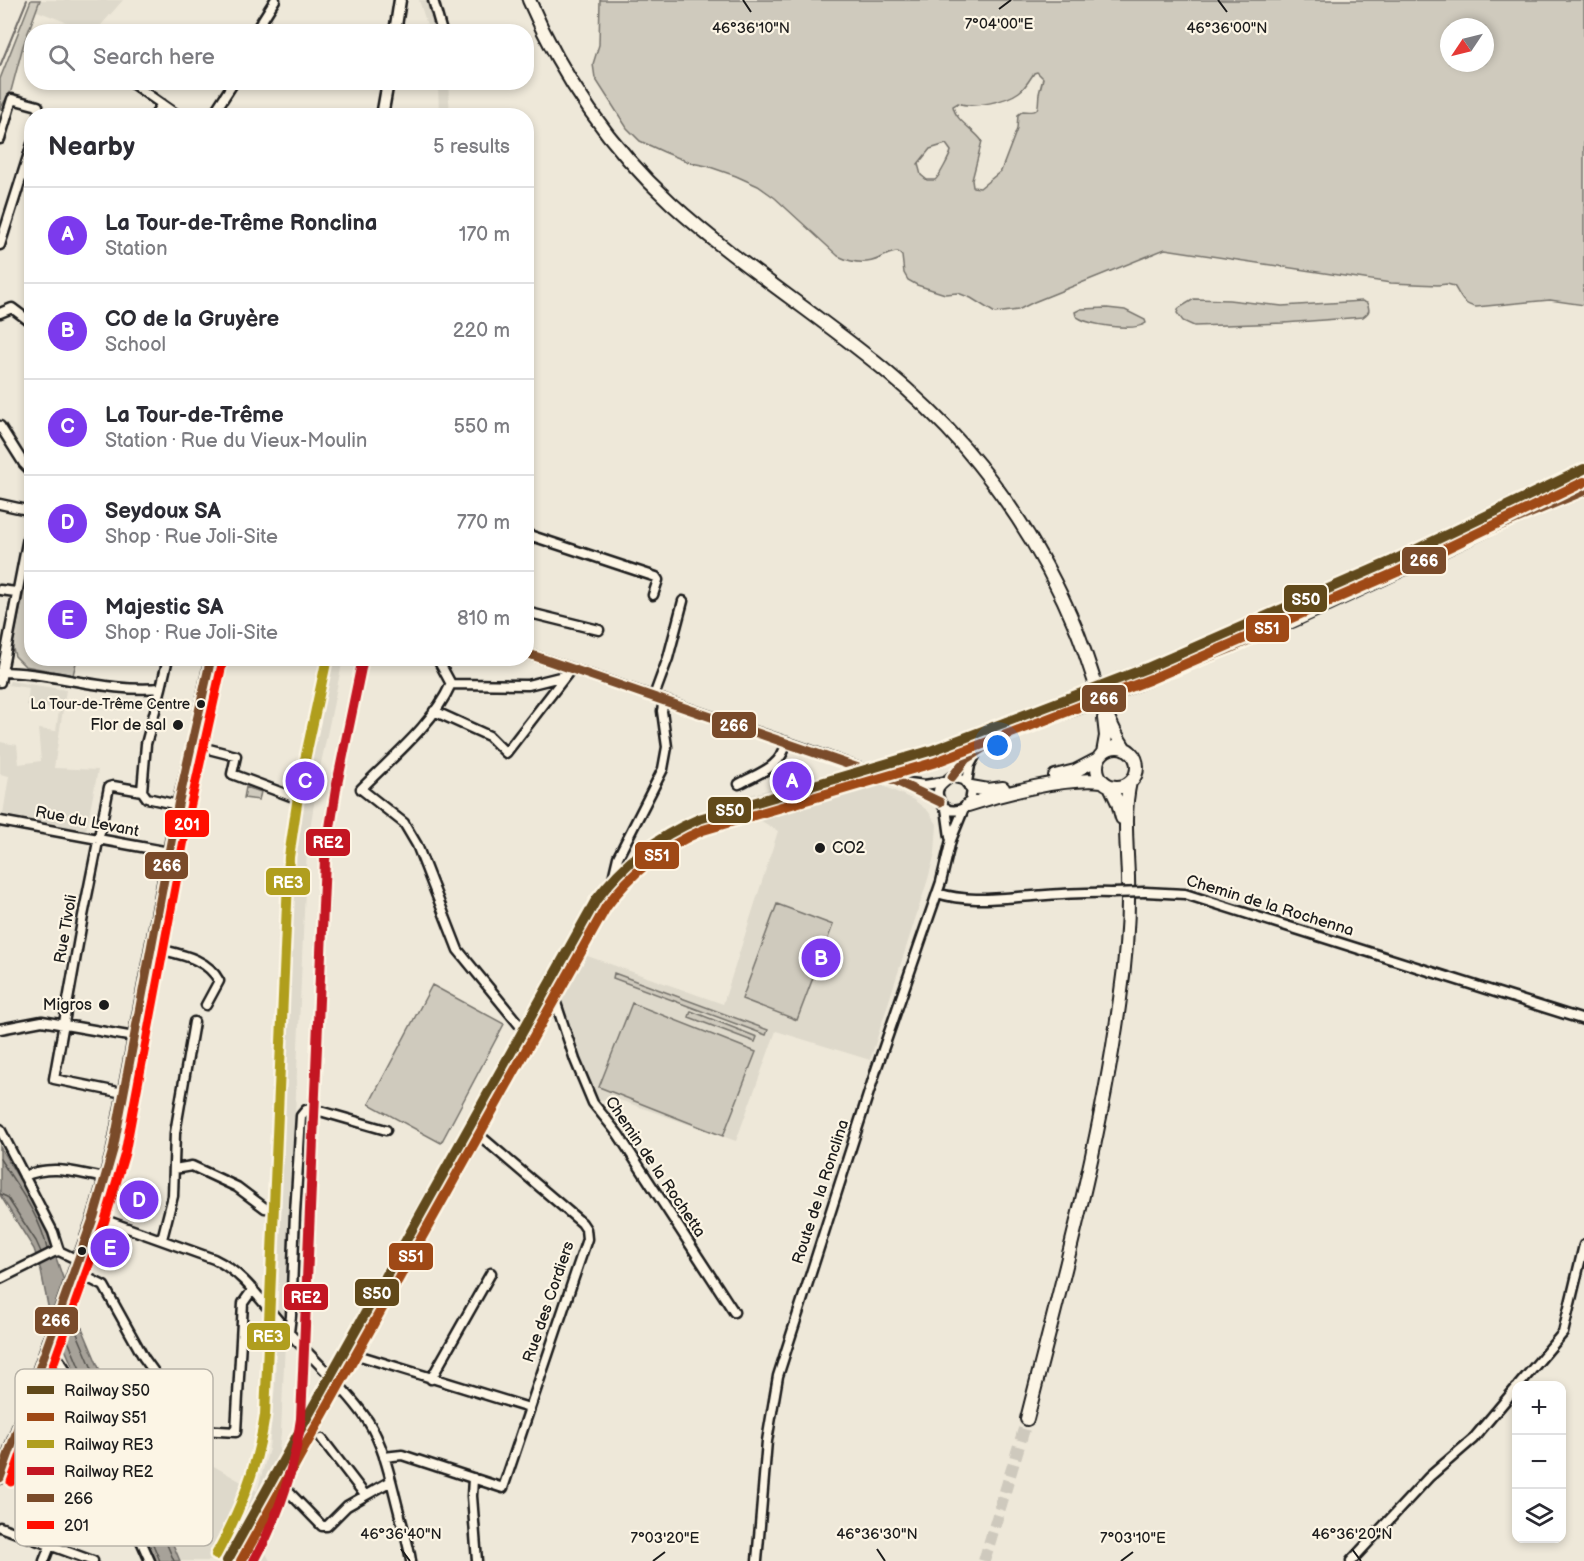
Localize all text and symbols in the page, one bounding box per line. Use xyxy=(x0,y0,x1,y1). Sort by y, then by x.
text: 7°04'00"E xyxy=(965,15,1033,34)
north arrow xyxy=(1440,18,1494,72)
text: 46°36'10"N xyxy=(712,19,790,38)
text: 46°36'00"N xyxy=(1186,19,1268,38)
search box xyxy=(24,24,534,90)
icon: search xyxy=(45,41,78,74)
text: Search here xyxy=(93,44,215,71)
text: Nearby xyxy=(48,132,135,163)
text: 5 results xyxy=(433,135,510,159)
text: La Tour-de-Trême Ronclina xyxy=(105,210,377,237)
text: A xyxy=(61,223,74,247)
text: 170 m xyxy=(459,223,510,247)
text: Station xyxy=(105,237,167,261)
text: CO de la Gruyère xyxy=(105,306,279,333)
text: B xyxy=(60,319,75,343)
text: 220 m xyxy=(453,319,510,343)
text: School xyxy=(105,333,166,357)
text: La Tour-de-Trême xyxy=(105,402,284,429)
text: C xyxy=(60,415,75,439)
text: 550 m xyxy=(453,415,510,439)
text: Station · Rue du Vieux-Moulin xyxy=(105,429,367,453)
text: Seydoux SA xyxy=(105,498,221,525)
text: D xyxy=(61,511,74,535)
text: 770 m xyxy=(457,511,510,535)
text: Shop · Rue Joli-Site xyxy=(105,525,278,549)
line badge: 266 xyxy=(1401,546,1447,575)
text: 266 xyxy=(1410,552,1439,571)
line badge: S50 xyxy=(1283,584,1328,613)
text: S50 xyxy=(1292,591,1320,610)
text: Majestic SA xyxy=(105,594,223,621)
text: E xyxy=(61,607,74,631)
text: 810 m xyxy=(457,607,510,631)
line badge: S51 xyxy=(1245,614,1290,643)
text: S51 xyxy=(1254,620,1280,639)
text: Shop · Rue Joli-Site xyxy=(105,621,278,645)
line badge: 266 xyxy=(1081,684,1127,713)
text: 266 xyxy=(1090,690,1119,709)
place label: La Tour-de-Trême Centre xyxy=(30,696,190,713)
marker: La Tour-de-Trême Centre xyxy=(195,698,207,710)
line badge: 266 xyxy=(711,711,757,739)
place label: Flor de sal xyxy=(90,716,166,735)
text: 266 xyxy=(720,717,749,736)
marker: Flor de sal xyxy=(171,718,185,732)
your location xyxy=(983,731,1012,760)
pin: C xyxy=(286,758,324,804)
pin: A xyxy=(772,758,812,804)
line badge: S50 xyxy=(707,796,752,824)
text: S50 xyxy=(716,802,744,821)
street label: Rue du Levant xyxy=(34,803,140,841)
line badge: 201 xyxy=(164,809,210,838)
text: 201 xyxy=(174,816,200,835)
line badge: RE2 xyxy=(305,828,351,857)
text: RE2 xyxy=(313,834,344,853)
place label: CO2 xyxy=(832,839,866,858)
line badge: S51 xyxy=(634,841,680,870)
marker: CO2 xyxy=(813,841,827,855)
text: S51 xyxy=(644,847,670,866)
line badge: 266 xyxy=(144,851,189,880)
text: 266 xyxy=(153,857,182,876)
line badge: RE3 xyxy=(265,867,311,896)
street label: Chemin de la Rochenna xyxy=(1184,871,1356,941)
text: RE3 xyxy=(273,874,303,893)
street label: Rue Tivoli xyxy=(51,893,81,965)
pin: B xyxy=(802,936,840,980)
place label: Migros xyxy=(43,996,92,1015)
marker: Migros xyxy=(97,998,111,1012)
street label: Chemin de la Rochetta xyxy=(601,1093,709,1241)
street label: Route de la Ronclina xyxy=(789,1117,853,1267)
pin: D xyxy=(120,1178,158,1222)
pin: E xyxy=(90,1226,130,1270)
street label: Rue des Cordiers xyxy=(519,1239,579,1365)
line badge: S51 xyxy=(388,1242,434,1271)
unlabelled marker xyxy=(76,1245,88,1257)
text: S51 xyxy=(398,1248,424,1267)
line badge: S50 xyxy=(354,1278,400,1307)
line badge: RE2 xyxy=(283,1283,329,1311)
text: S50 xyxy=(363,1285,391,1304)
text: RE2 xyxy=(291,1289,322,1308)
line badge: 266 xyxy=(34,1306,79,1335)
text: 266 xyxy=(42,1312,71,1331)
line badge: RE3 xyxy=(246,1322,291,1351)
text: RE3 xyxy=(253,1328,283,1347)
legend xyxy=(15,1369,213,1546)
map controls xyxy=(1512,1381,1566,1543)
button: + xyxy=(1512,1381,1566,1435)
text: Railway S50 xyxy=(64,1382,150,1401)
text: Railway S51 xyxy=(64,1409,147,1428)
button: − xyxy=(1512,1435,1566,1489)
text: Railway RE3 xyxy=(64,1436,154,1455)
text: Railway RE2 xyxy=(64,1463,154,1482)
button: layers xyxy=(1512,1489,1566,1543)
text: 266 xyxy=(64,1490,93,1509)
text: 201 xyxy=(64,1517,89,1536)
text: 46°36'40"N xyxy=(360,1525,442,1544)
text: 46°36'30"N xyxy=(836,1525,918,1544)
text: 46°36'20"N xyxy=(1311,1525,1393,1544)
text: 7°03'20"E xyxy=(631,1529,700,1548)
text: 7°03'10"E xyxy=(1100,1529,1166,1548)

